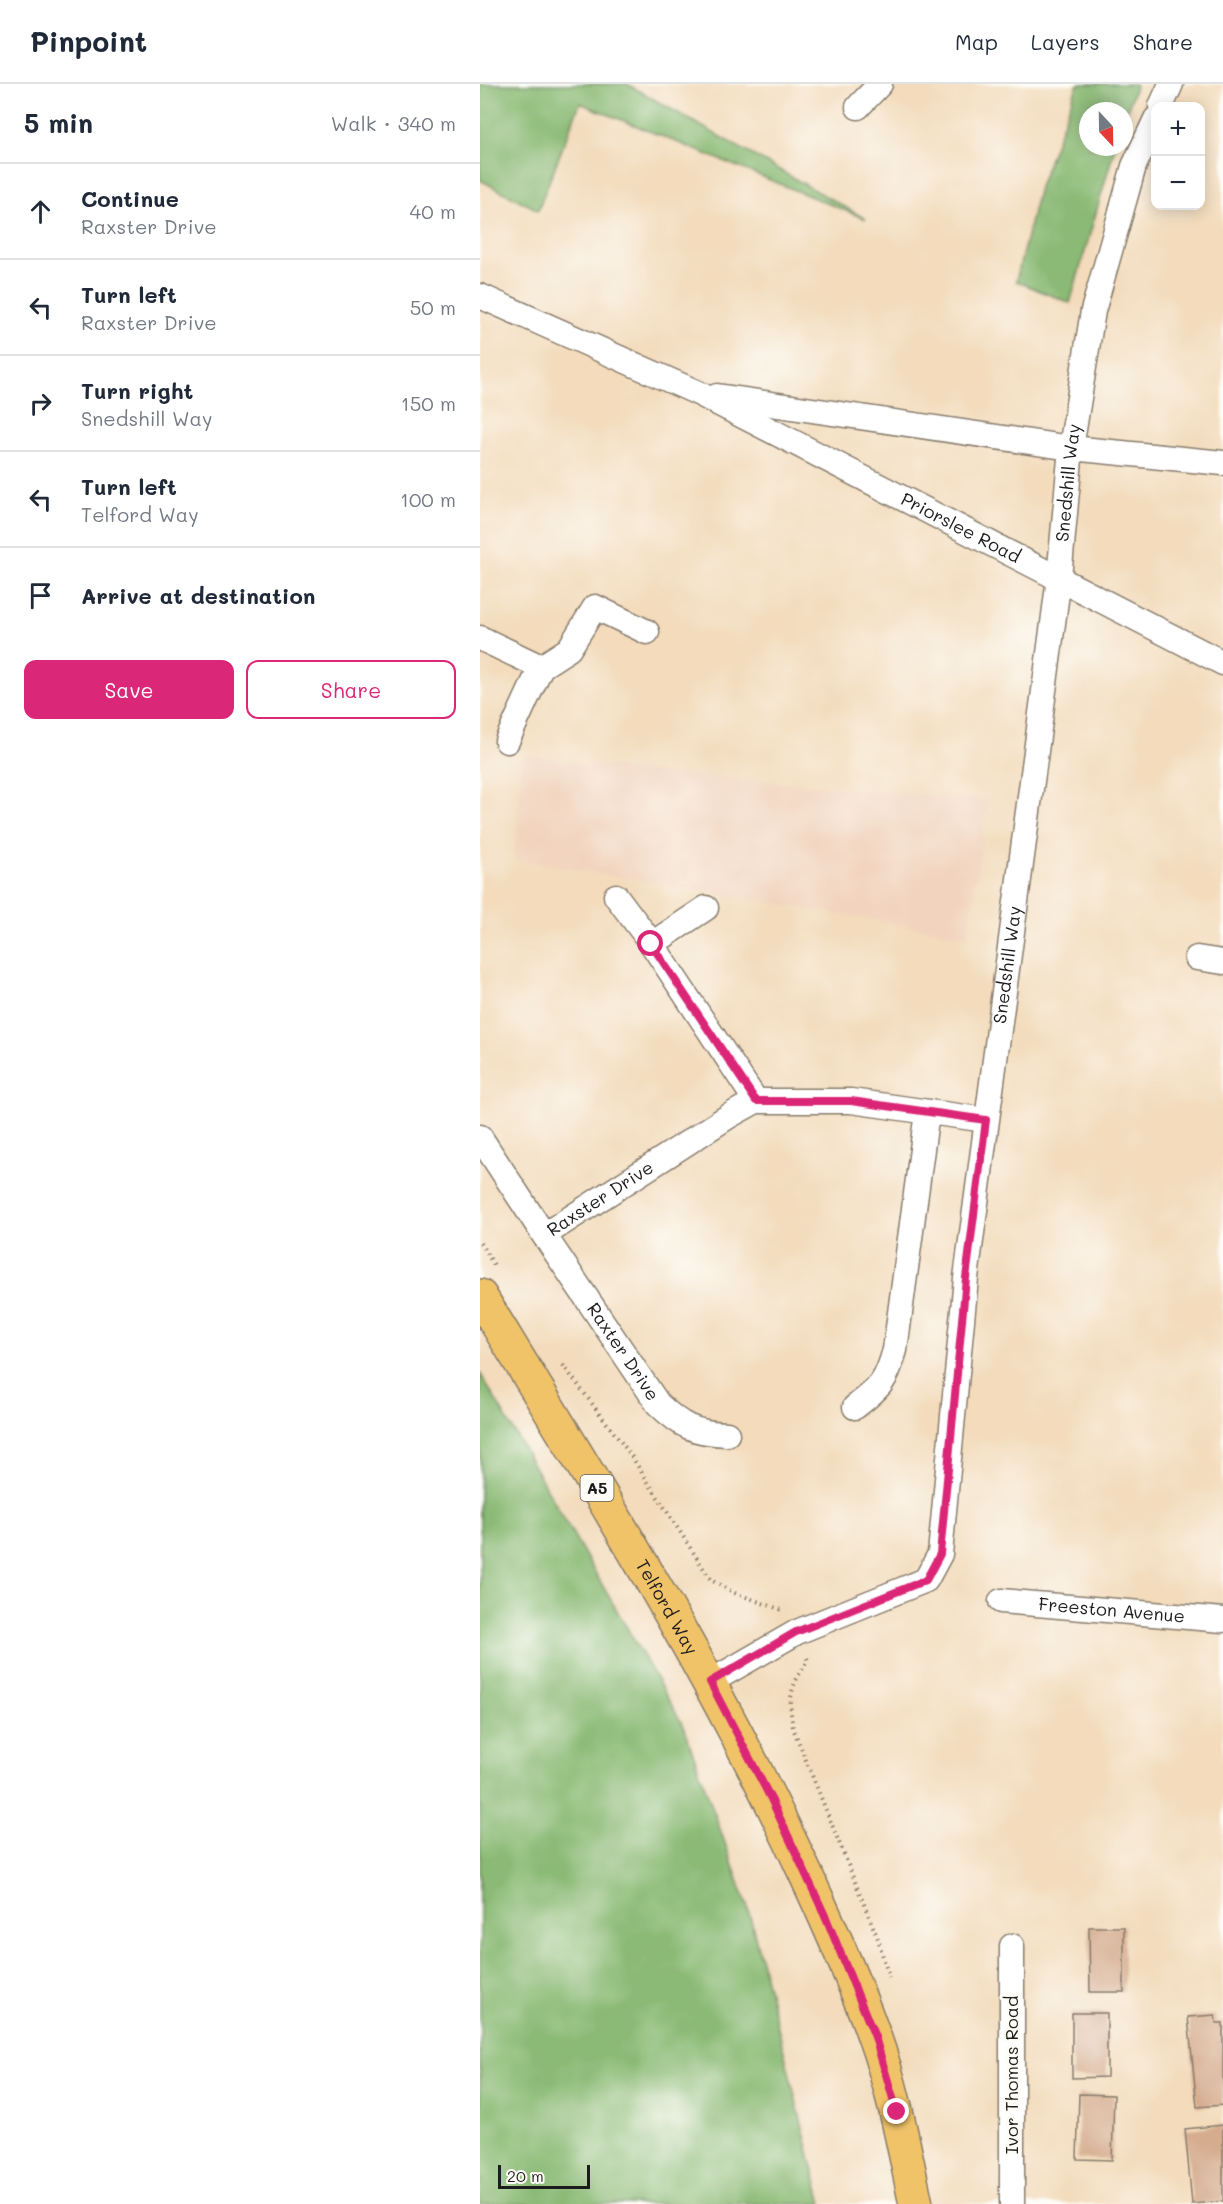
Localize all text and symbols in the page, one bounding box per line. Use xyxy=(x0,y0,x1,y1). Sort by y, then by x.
text: Pinpoint xyxy=(30,23,147,59)
text: Map xyxy=(955,28,998,55)
text: Layers xyxy=(1031,28,1100,55)
text: Share xyxy=(1133,28,1193,55)
north arrow xyxy=(1079,102,1133,156)
map controls xyxy=(1151,102,1205,210)
button: + xyxy=(1151,102,1205,156)
text: 5 min xyxy=(24,106,93,140)
text: Walk · 340 m xyxy=(331,110,456,136)
button: − xyxy=(1151,156,1205,210)
text: Continue xyxy=(81,184,179,213)
icon: ahead xyxy=(24,195,57,228)
text: 40 m xyxy=(410,198,456,224)
text: Raxster Drive xyxy=(81,213,217,239)
text: Turn left xyxy=(81,280,177,309)
icon: left xyxy=(24,291,57,324)
text: 50 m xyxy=(410,294,456,320)
text: Raxster Drive xyxy=(81,309,217,335)
text: Turn right xyxy=(81,376,193,405)
icon: right xyxy=(24,387,57,420)
text: 150 m xyxy=(401,390,456,416)
text: Snedshill Way xyxy=(81,405,212,431)
street label: Snedshill Way xyxy=(1049,422,1086,543)
text: Turn left xyxy=(81,472,177,501)
icon: left xyxy=(24,483,57,516)
text: 100 m xyxy=(400,486,456,512)
street label: Priorslee Road xyxy=(897,486,1025,568)
text: Telford Way xyxy=(81,501,199,527)
icon: arrive xyxy=(24,579,57,612)
text: Arrive at destination xyxy=(81,581,316,610)
button: Save xyxy=(24,660,234,719)
button: Share xyxy=(246,660,456,719)
street label: Snedshill Way xyxy=(987,905,1026,1025)
route start xyxy=(637,930,663,956)
street label: Raxster Drive xyxy=(542,1155,658,1241)
street label: Raxter Drive xyxy=(582,1298,665,1405)
road number: A5 xyxy=(580,1475,614,1501)
street label: Telford Way xyxy=(631,1555,704,1659)
street label: Freeston Avenue xyxy=(1037,1591,1186,1628)
street label: Ivor Thomas Road xyxy=(999,1996,1023,2154)
route end xyxy=(883,2098,909,2124)
scale bar xyxy=(498,2162,590,2190)
text: 20 m xyxy=(507,2165,544,2186)

